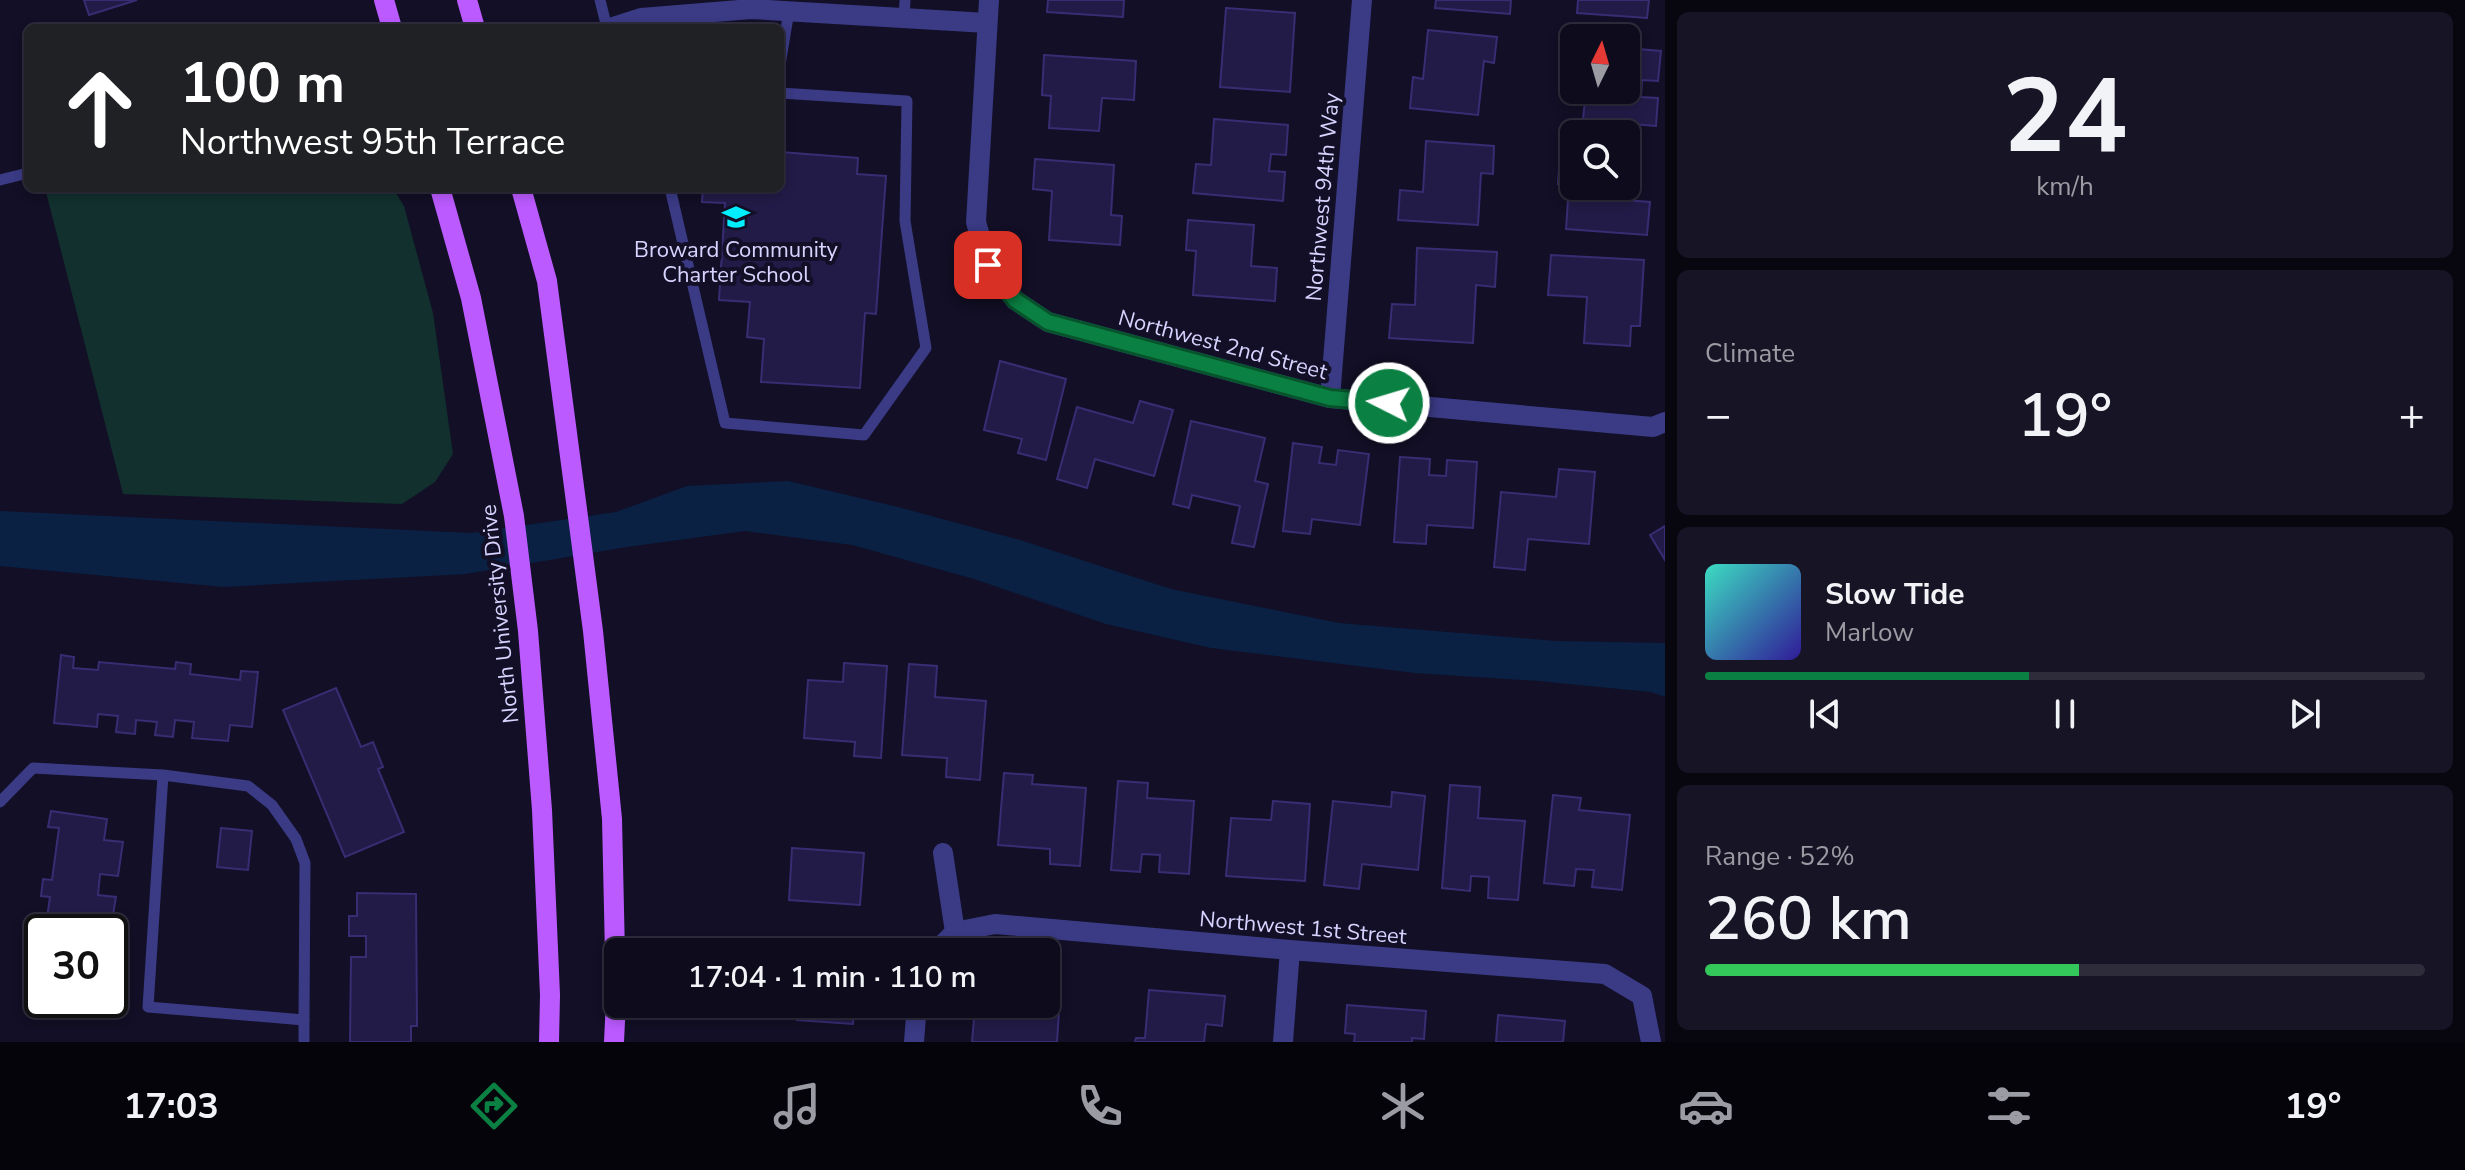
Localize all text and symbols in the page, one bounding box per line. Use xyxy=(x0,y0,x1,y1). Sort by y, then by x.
north arrow xyxy=(1560,24,1640,104)
map controls xyxy=(1560,24,1640,200)
text: 100 m xyxy=(180,45,345,122)
text: 24 xyxy=(2003,46,2127,188)
icon: ahead xyxy=(48,56,152,160)
street label: Northwest 94th Way xyxy=(1299,91,1347,302)
text: Northwest 95th Terrace xyxy=(180,118,565,167)
button: search xyxy=(1560,120,1640,200)
text: km/h xyxy=(2036,169,2094,204)
school or university icon: Broward Community Charter School xyxy=(721,202,751,232)
pin xyxy=(954,231,1022,299)
place label: Broward Community Charter School xyxy=(634,235,839,290)
icon: arrive xyxy=(966,243,1010,287)
street label: Northwest 2nd Street xyxy=(1115,303,1331,387)
text: Climate xyxy=(1705,336,1795,371)
position arrow xyxy=(1347,361,1431,445)
text: 19° xyxy=(2018,375,2112,457)
text: − xyxy=(1705,386,1731,446)
text: + xyxy=(2399,386,2425,446)
street label: North University Drive xyxy=(474,503,526,725)
text: Slow Tide xyxy=(1825,574,1965,615)
text: Marlow xyxy=(1825,615,1914,650)
icon: previous xyxy=(1803,692,1847,736)
icon: pause xyxy=(2043,692,2087,736)
icon: next xyxy=(2283,692,2327,736)
text: Range · 52% xyxy=(1705,839,1855,874)
text: 260 km xyxy=(1705,878,1912,960)
street label: Northwest 1st Street xyxy=(1198,904,1408,952)
speed limit sign: 30 xyxy=(24,914,128,1018)
text: 17:04 · 1 min · 110 m xyxy=(687,957,977,998)
icon: directions xyxy=(466,1078,522,1134)
icon: music xyxy=(769,1078,825,1134)
icon: phone xyxy=(1072,1078,1128,1134)
icon: climate xyxy=(1375,1078,1431,1134)
icon: car xyxy=(1678,1078,1734,1134)
icon: filters xyxy=(1981,1078,2037,1134)
text: 17:03 xyxy=(124,1082,219,1131)
text: 19° xyxy=(2285,1082,2341,1131)

